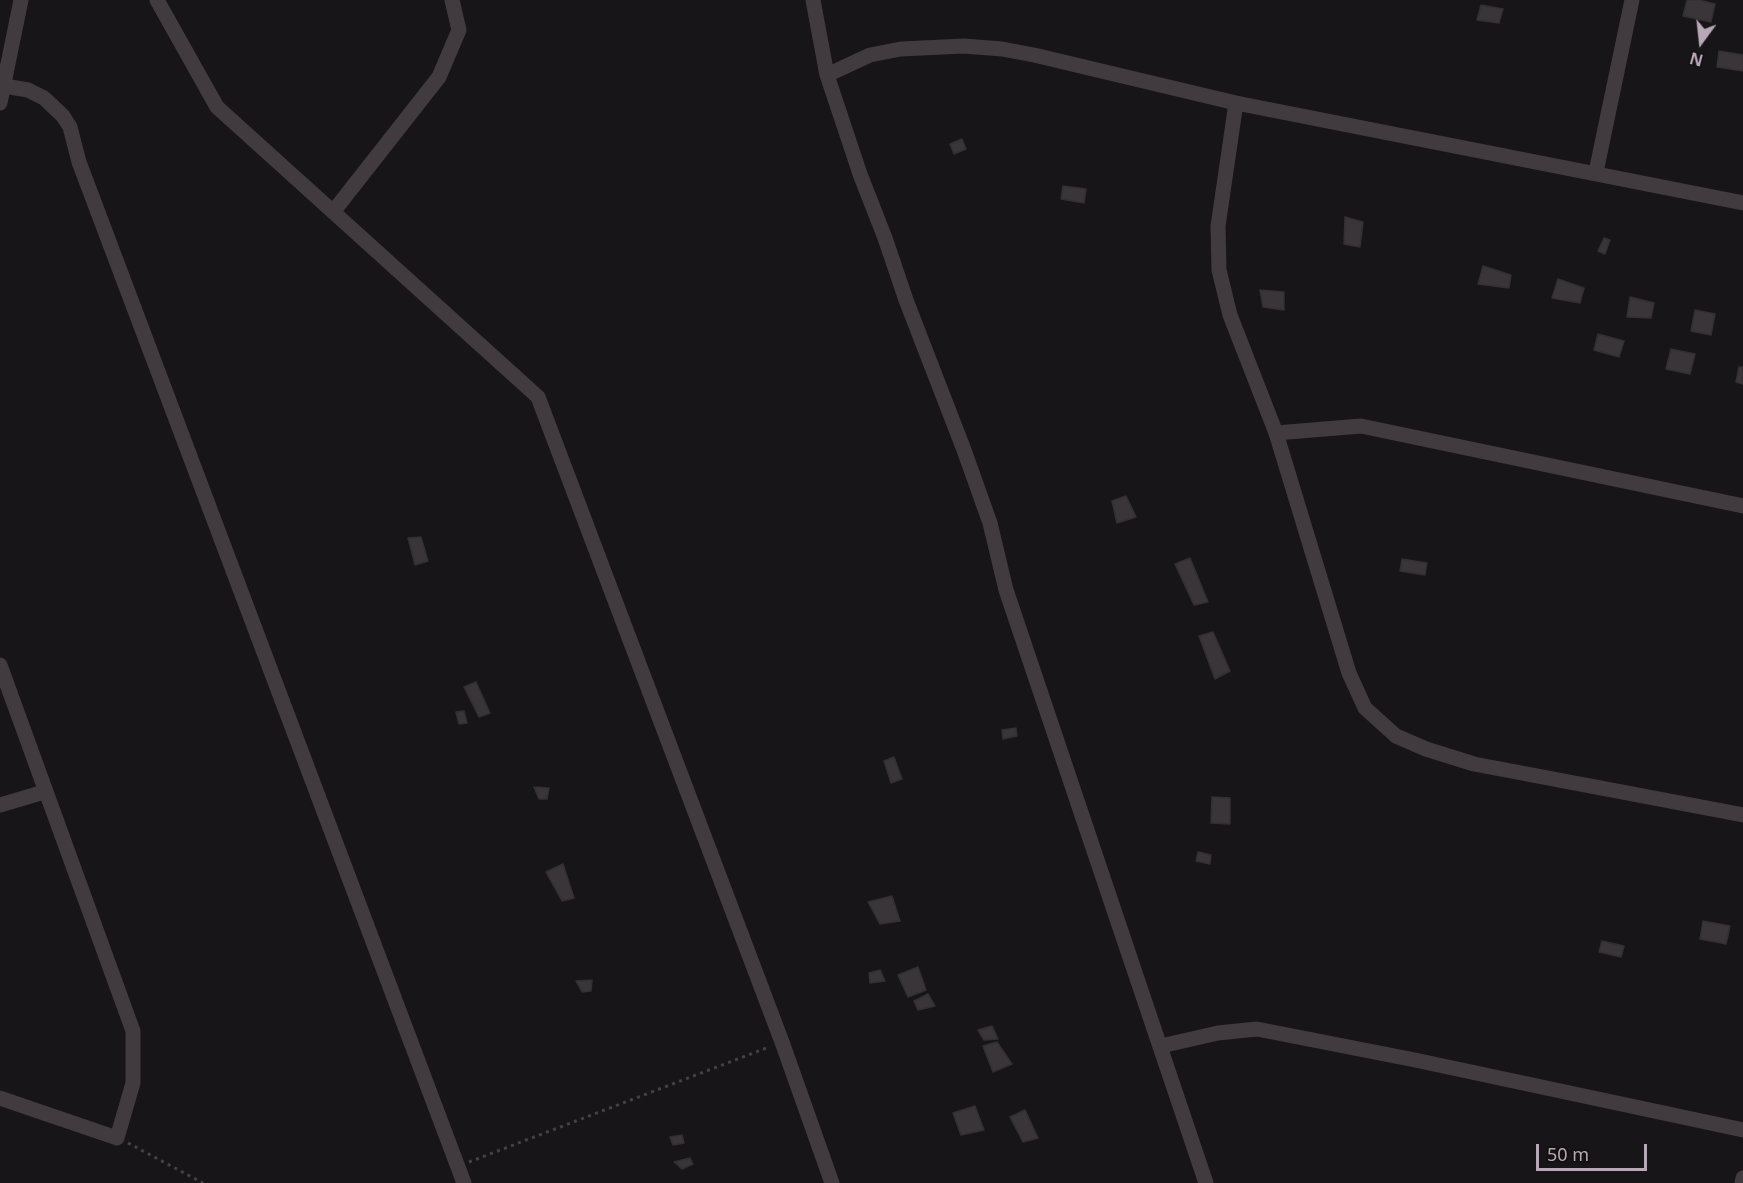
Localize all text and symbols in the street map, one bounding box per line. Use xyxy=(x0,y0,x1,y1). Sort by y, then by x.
north arrow xyxy=(1671,12,1731,72)
text: N xyxy=(1687,47,1705,72)
scale bar xyxy=(1539,1132,1650,1170)
text: 50 m xyxy=(1547,1142,1589,1166)

